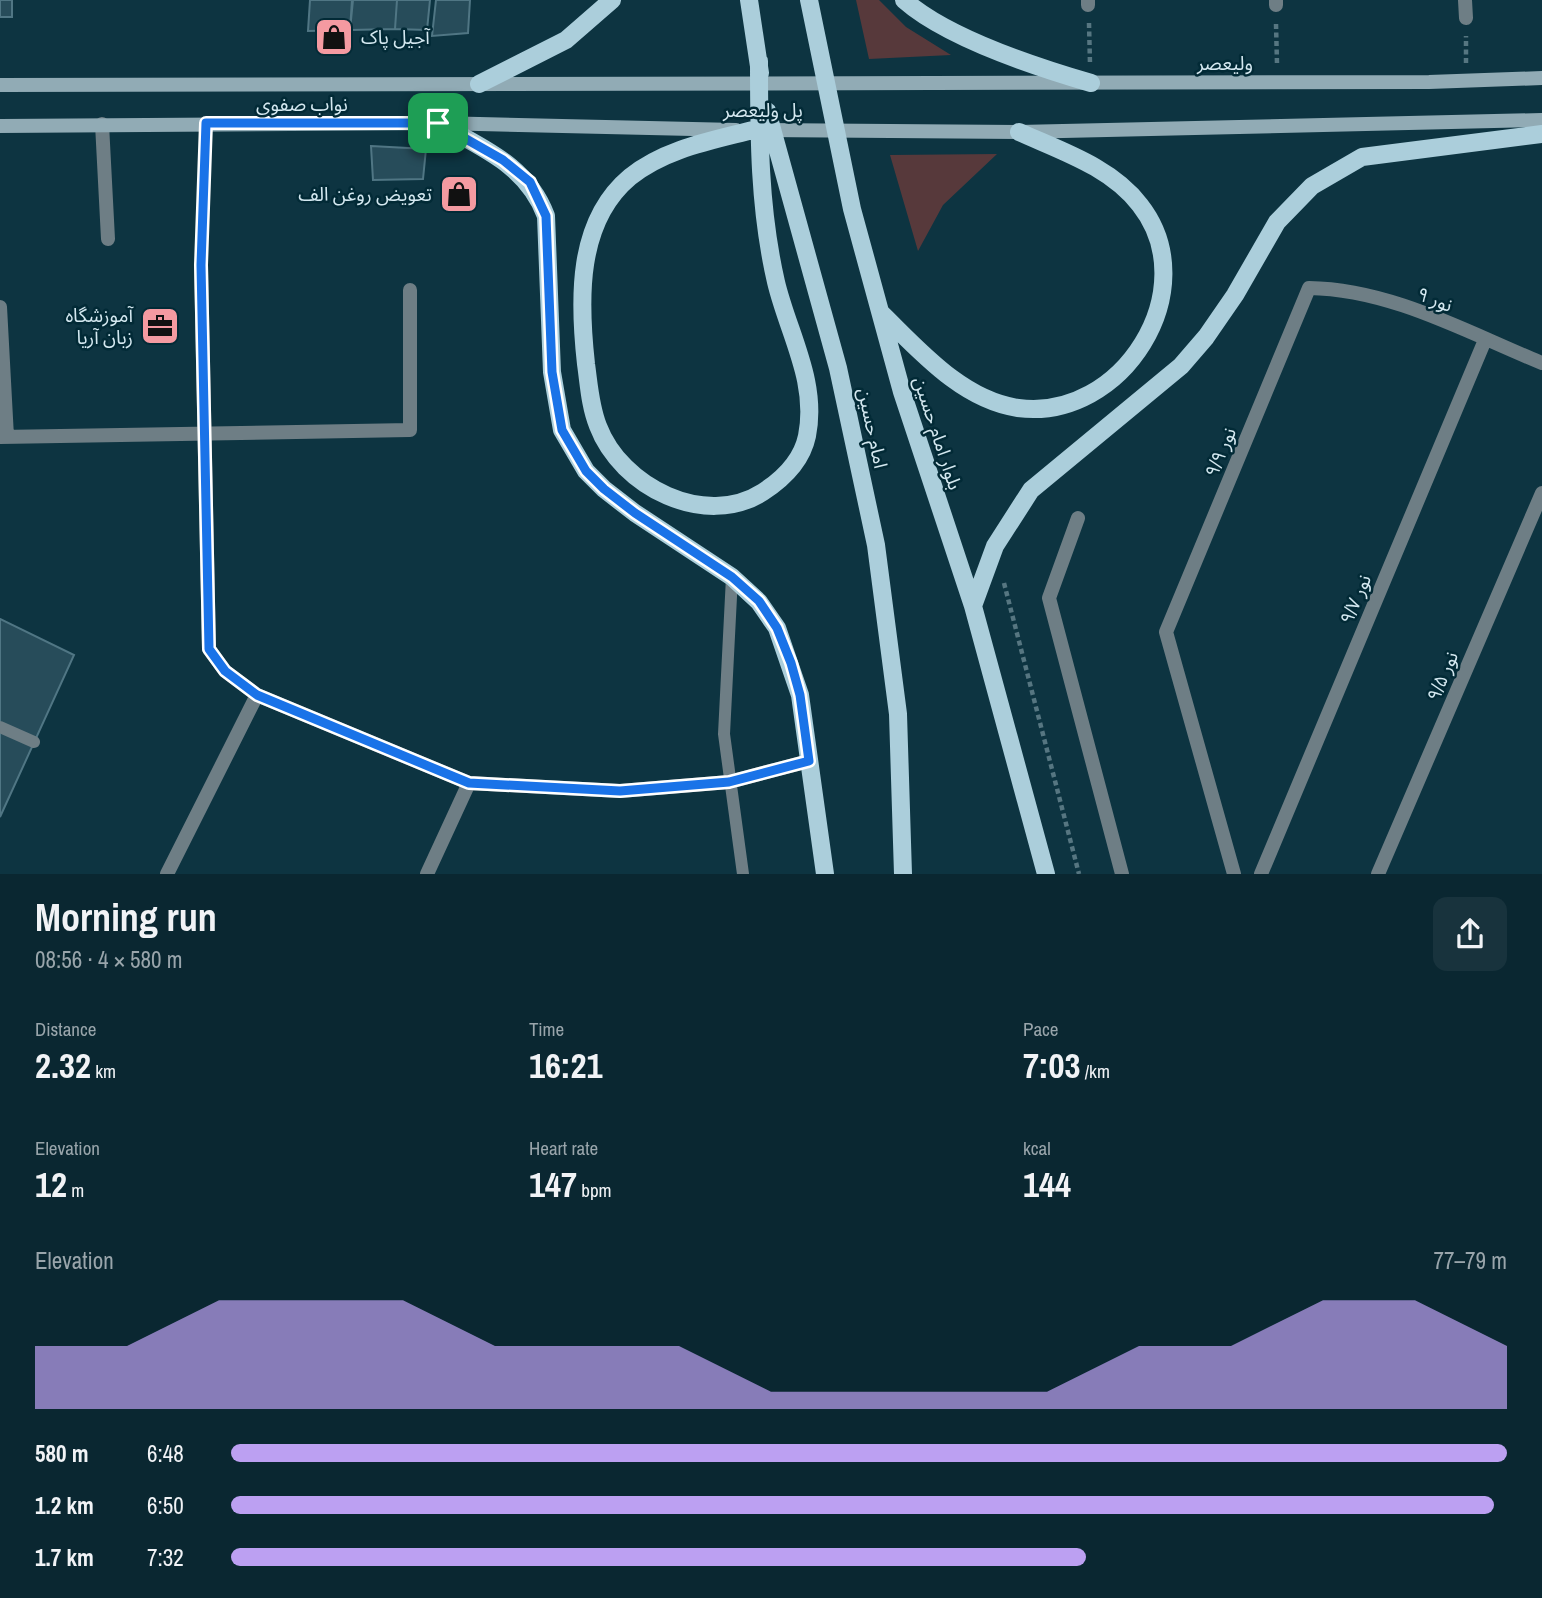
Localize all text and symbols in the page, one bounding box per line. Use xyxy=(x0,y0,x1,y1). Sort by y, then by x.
shop icon: آجیل پاک xyxy=(313,16,355,58)
place label: آجیل پاک xyxy=(361,24,431,50)
street label: ولیعصر xyxy=(1196,50,1253,76)
street label: نواب صفوی xyxy=(256,91,348,117)
pin xyxy=(408,93,468,153)
street label: پل ولیعصر xyxy=(722,97,803,123)
icon: arrive xyxy=(419,104,457,142)
shop icon: تعویض روغن الف xyxy=(438,173,480,215)
place label: تعویض روغن الف xyxy=(298,181,432,207)
street label: نور ۹ xyxy=(1413,280,1457,318)
place label: آموزشگاه زبان آریا xyxy=(65,302,134,350)
office icon: آموزشگاه زبان آریا xyxy=(139,305,181,347)
street label: بلوار امام حسین xyxy=(906,373,969,493)
street label: امام حسین xyxy=(850,385,894,471)
street label: نور ۹/۹ xyxy=(1198,423,1242,481)
street label: نور ۹/۷ xyxy=(1333,570,1377,628)
street label: نور ۹/۵ xyxy=(1420,647,1464,705)
text: Morning run xyxy=(35,892,217,943)
button: share xyxy=(1433,897,1507,971)
text: 08:56 · 4 × 580 m xyxy=(35,944,182,975)
text: Distance xyxy=(35,1016,96,1042)
text: Time xyxy=(529,1016,564,1042)
text: Pace xyxy=(1023,1016,1059,1042)
text: 2.32 xyxy=(35,1042,91,1089)
text: 16:21 xyxy=(529,1042,602,1089)
text: 7:03 xyxy=(1023,1042,1080,1089)
text: km xyxy=(91,1058,116,1084)
text: /km xyxy=(1080,1058,1110,1084)
text: Elevation xyxy=(35,1135,100,1161)
text: Heart rate xyxy=(529,1135,598,1161)
text: kcal xyxy=(1023,1135,1051,1161)
text: 12 xyxy=(35,1161,67,1208)
text: 147 xyxy=(529,1161,577,1208)
text: 144 xyxy=(1023,1161,1071,1208)
text: m xyxy=(67,1177,84,1203)
text: bpm xyxy=(577,1177,612,1203)
text: Elevation xyxy=(35,1245,114,1276)
text: 77–79 m xyxy=(1434,1245,1507,1276)
text: 580 m xyxy=(35,1438,88,1469)
text: 6:48 xyxy=(147,1438,184,1469)
text: 1.2 km xyxy=(35,1490,94,1521)
text: 6:50 xyxy=(147,1490,184,1521)
text: 1.7 km xyxy=(35,1542,94,1573)
text: 7:32 xyxy=(147,1542,184,1573)

